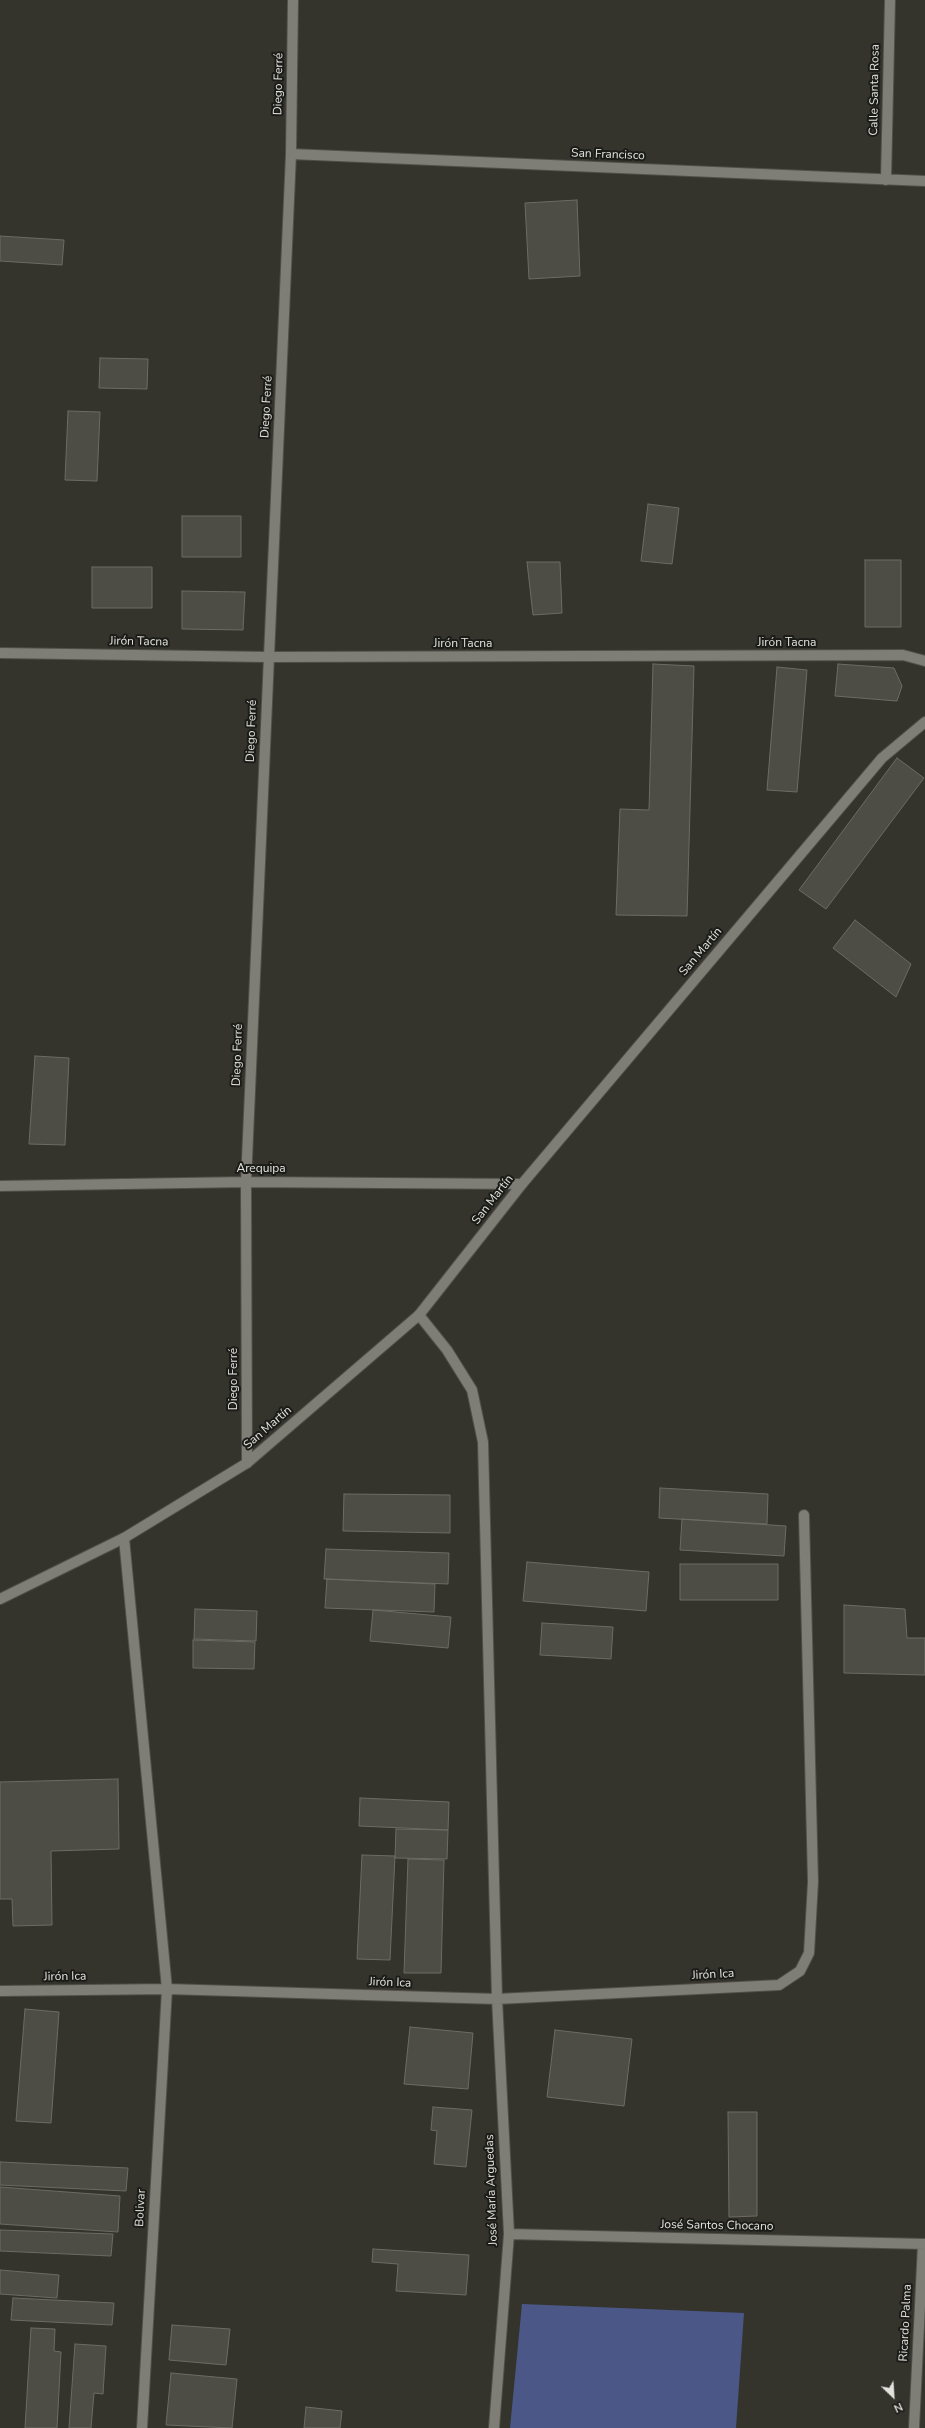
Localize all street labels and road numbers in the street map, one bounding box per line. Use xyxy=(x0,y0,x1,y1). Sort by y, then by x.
street label: Calle Santa Rosa xyxy=(867,44,883,136)
street label: Diego Ferré xyxy=(271,53,287,115)
street label: San Francisco xyxy=(571,147,645,163)
street label: Diego Ferré xyxy=(258,375,276,439)
street label: Jirón Tacna xyxy=(109,634,169,650)
street label: Jirón Tacna xyxy=(758,636,816,650)
street label: Jirón Tacna xyxy=(434,637,492,651)
street label: Diego Ferré xyxy=(244,700,260,762)
street label: San Martín xyxy=(677,925,725,979)
street label: Diego Ferré xyxy=(230,1024,246,1086)
street label: Arequipa xyxy=(236,1162,286,1176)
street label: San Martín xyxy=(469,1172,517,1228)
street label: Diego Ferré xyxy=(227,1348,241,1410)
street label: San Martín xyxy=(241,1403,295,1453)
street label: Jirón Ica xyxy=(691,1967,735,1983)
street label: Jirón Ica xyxy=(44,1969,86,1985)
street label: Jirón Ica xyxy=(369,1975,411,1991)
street label: José María Arguedas xyxy=(483,2134,501,2246)
street label: Bolivar xyxy=(133,2189,149,2227)
street label: José Santos Chocano xyxy=(660,2218,774,2234)
street label: Ricardo Palma xyxy=(897,2284,915,2362)

